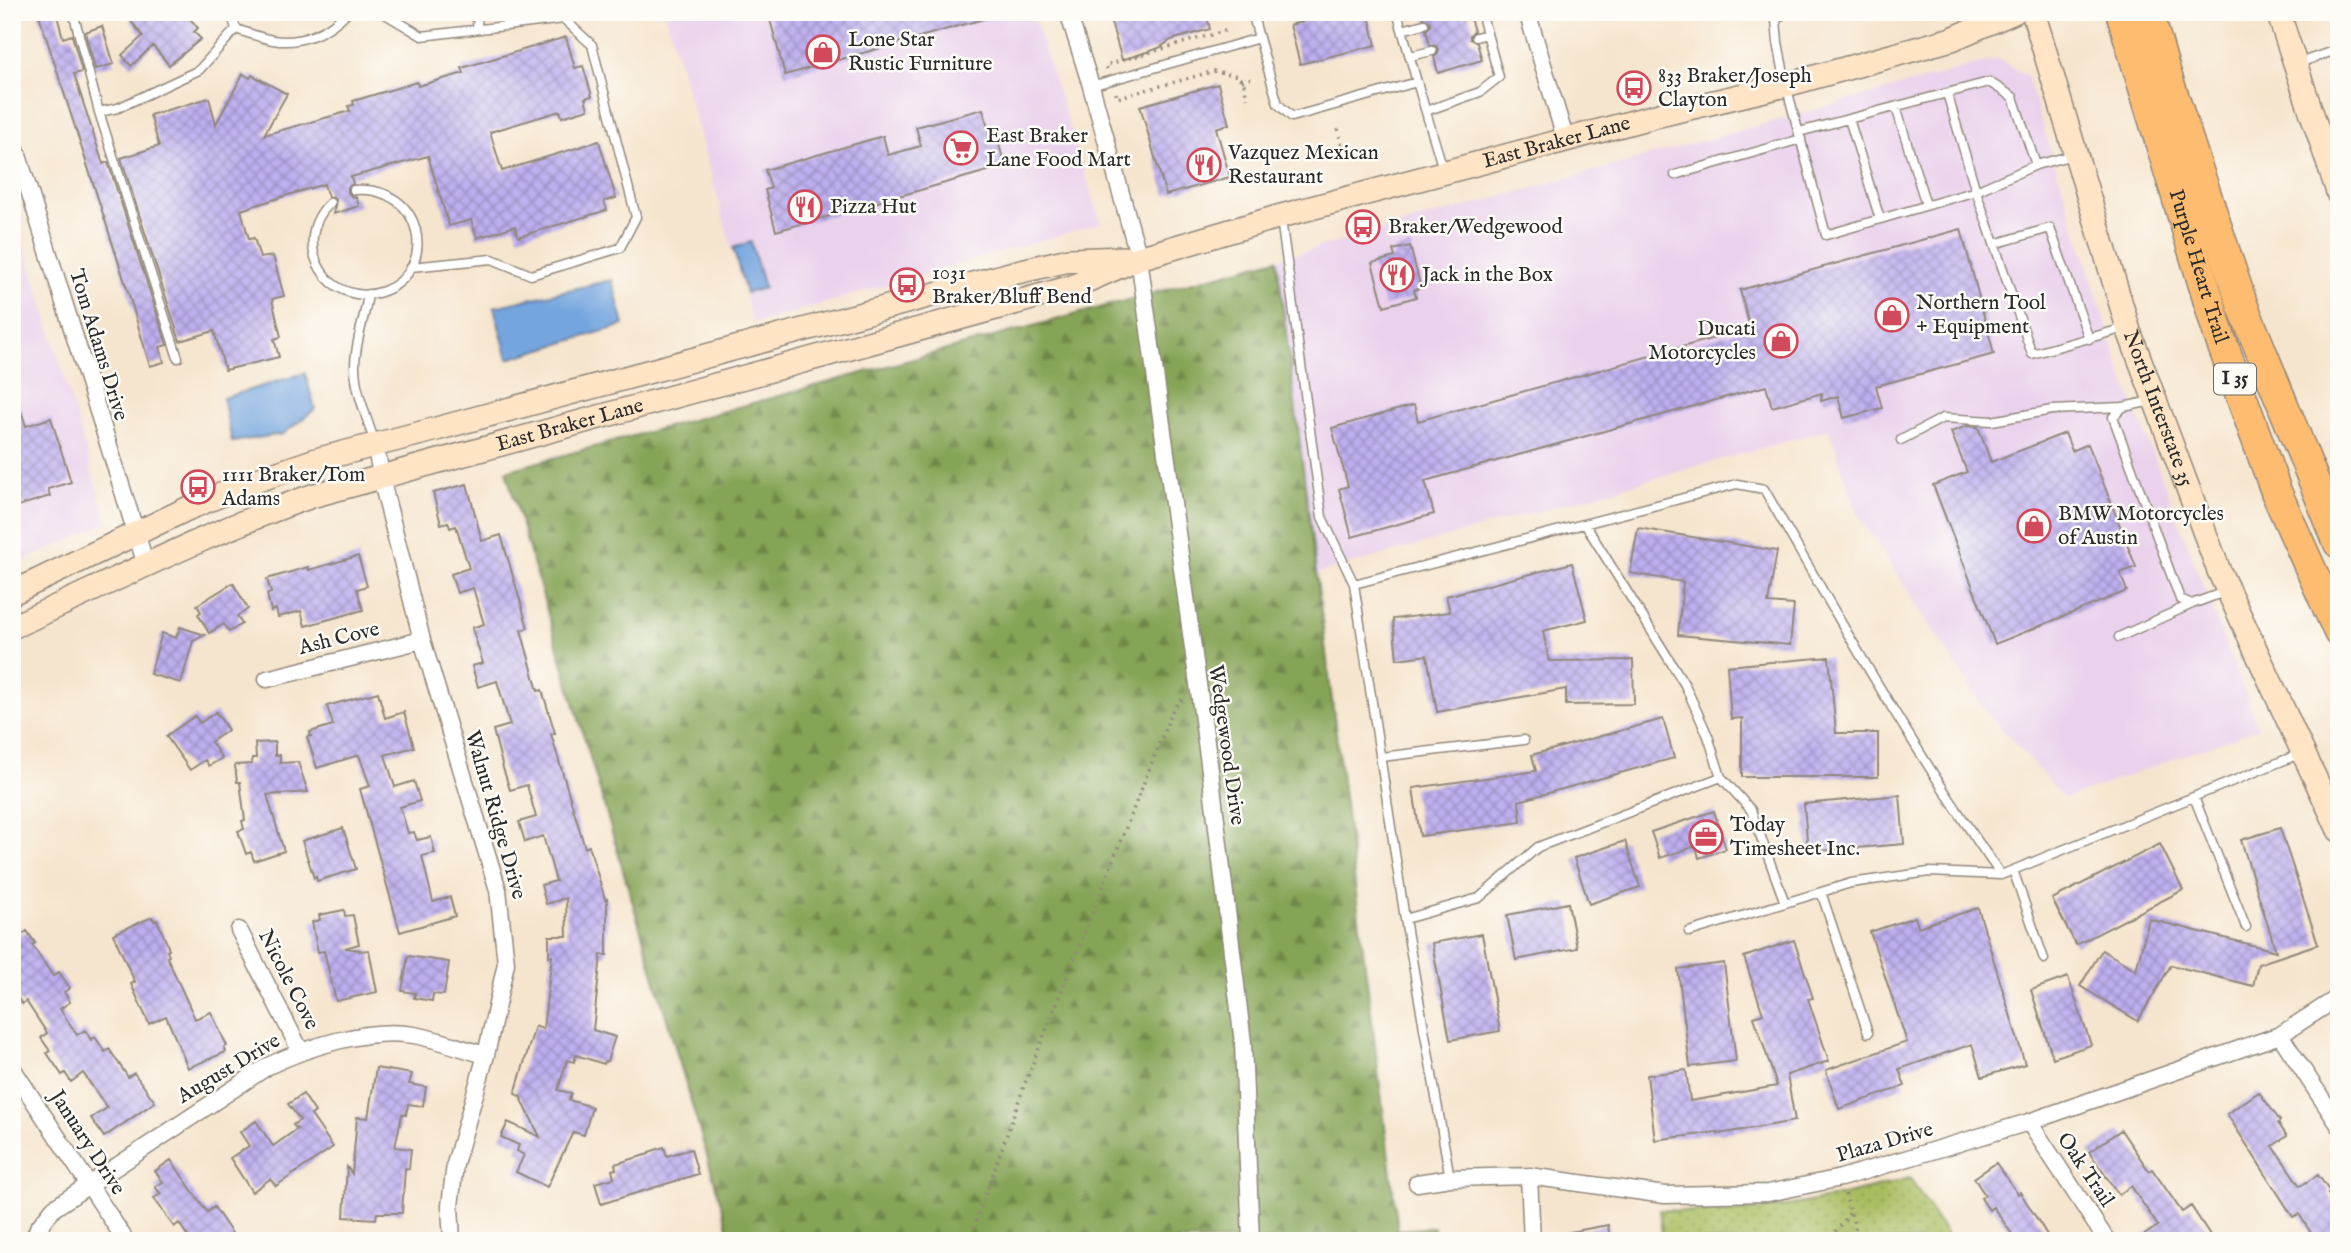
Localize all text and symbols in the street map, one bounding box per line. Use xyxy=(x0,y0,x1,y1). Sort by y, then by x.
place label: Lone Star Rustic Furniture xyxy=(848,27,993,78)
shop icon: Lone Star Rustic Furniture xyxy=(804,33,842,71)
place label: 833 Braker/Joseph Clayton xyxy=(1658,63,1812,114)
bus stop icon: 833 Braker/Joseph Clayton xyxy=(1615,69,1653,107)
street label: East Braker Lane xyxy=(1480,110,1634,175)
place label: East Braker Lane Food Mart xyxy=(986,123,1131,174)
supermarket icon: East Braker Lane Food Mart xyxy=(942,129,980,167)
place label: Vazquez Mexican Restaurant xyxy=(1227,140,1379,191)
restaurant icon: Vazquez Mexican Restaurant xyxy=(1185,146,1223,184)
street label: Purple Heart Trail xyxy=(2162,186,2235,348)
restaurant icon: Pizza Hut xyxy=(786,188,824,226)
place label: Pizza Hut xyxy=(830,194,917,221)
bus stop icon: Braker/Wedgewood xyxy=(1344,208,1382,246)
place label: Braker/Wedgewood xyxy=(1388,214,1563,241)
restaurant icon: Jack in the Box xyxy=(1378,256,1416,294)
place label: 1031 Braker/Bluff Bend xyxy=(932,260,1092,311)
place label: Jack in the Box xyxy=(1420,262,1553,289)
street label: Tom Adams Drive xyxy=(62,266,134,424)
bus stop icon: 1031 Braker/Bluff Bend xyxy=(888,266,926,304)
place label: Northern Tool + Equipment xyxy=(1916,290,2046,341)
shop icon: Northern Tool + Equipment xyxy=(1873,296,1911,334)
place label: Ducati Motorcycles xyxy=(1648,316,1756,367)
shop icon: Ducati Motorcycles xyxy=(1762,322,1800,360)
street label: North Interstate 35 xyxy=(2117,327,2200,491)
road number: I 35 xyxy=(2214,364,2256,394)
street label: East Braker Lane xyxy=(493,392,647,458)
place label: 1111 Braker/Tom Adams xyxy=(221,462,365,513)
bus stop icon: 1111 Braker/Tom Adams xyxy=(179,468,217,506)
place label: BMW Motorcycles of Austin xyxy=(2058,501,2224,552)
shop icon: BMW Motorcycles of Austin xyxy=(2015,507,2053,545)
street label: Ash Cove xyxy=(295,616,383,662)
street label: Wedgewood Drive xyxy=(1201,663,1251,827)
street label: Walnut Ridge Drive xyxy=(458,727,532,903)
place label: Today Timesheet Inc. xyxy=(1730,812,1860,863)
office icon: Today Timesheet Inc. xyxy=(1687,818,1725,856)
street label: Nicole Cove xyxy=(251,925,325,1035)
street label: August Drive xyxy=(172,1028,286,1111)
street label: January Drive xyxy=(42,1084,131,1201)
street label: Plaza Drive xyxy=(1834,1116,1937,1170)
street label: Oak Trail xyxy=(2050,1128,2120,1213)

